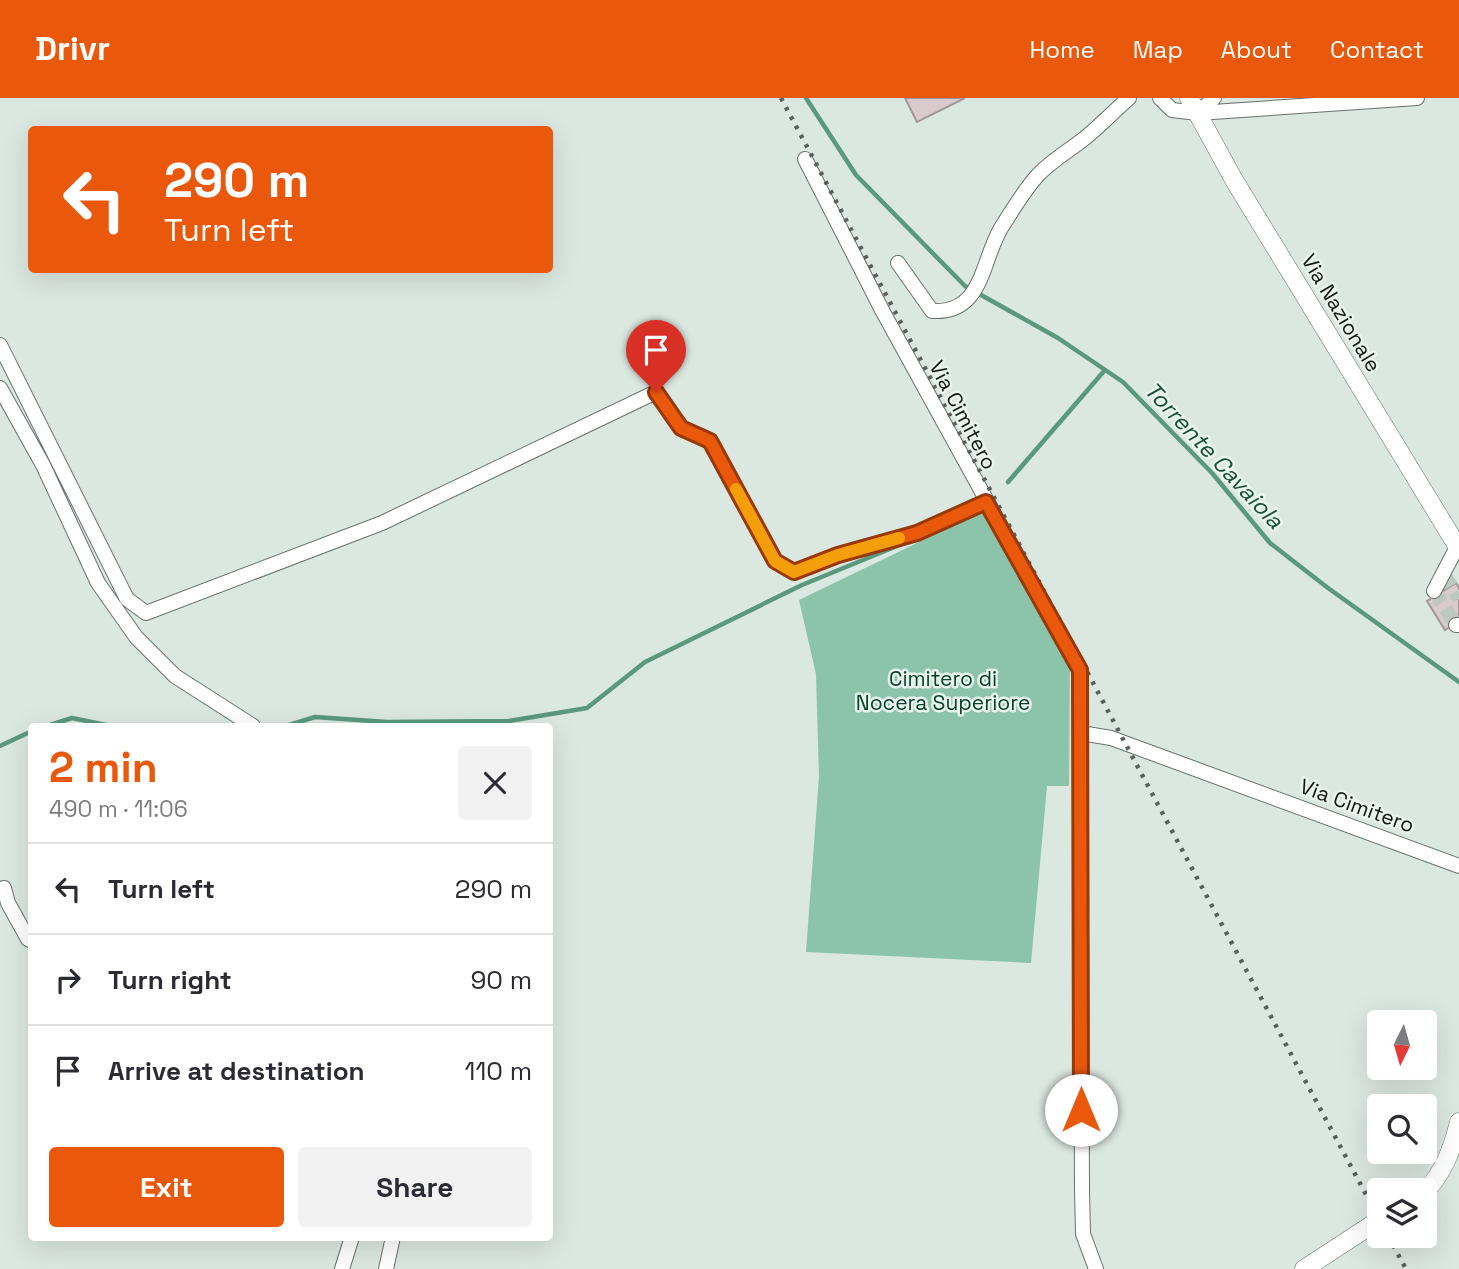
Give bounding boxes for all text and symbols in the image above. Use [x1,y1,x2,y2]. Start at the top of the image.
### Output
text: Drivr [35,28,110,70]
text: Home [1029,34,1095,65]
text: Map [1133,34,1183,65]
text: About [1221,34,1292,65]
text: Contact [1330,34,1424,65]
text: 290 m [164,149,309,211]
icon: left [49,154,140,245]
text: Turn left [164,210,294,250]
street label: Via Nazionale [1296,249,1387,377]
pin [626,320,686,392]
icon: arrive [637,331,675,369]
street label: Via Cimitero [923,356,1003,474]
water label: Torrente Cavaiola [1138,375,1291,536]
park label: Cimitero di Nocera Superiore [856,665,1030,716]
text: 2 min [49,741,158,794]
button: close [458,746,532,820]
street label: Via Cimitero [1296,772,1418,839]
text: 490 m · 11:06 [49,794,188,824]
icon: left [49,870,87,908]
text: Turn left [108,872,215,906]
text: 290 m [455,872,532,906]
icon: right [49,961,87,999]
text: Turn right [108,963,232,997]
text: 90 m [470,963,532,997]
north arrow [1367,1010,1437,1080]
map controls [1367,1010,1437,1248]
icon: arrive [49,1052,87,1090]
text: Arrive at destination [108,1054,365,1088]
text: 110 m [465,1054,532,1088]
position arrow [1044,1073,1118,1147]
button: search [1367,1094,1437,1164]
button: Exit [49,1147,284,1227]
button: Share [298,1147,532,1227]
button: layers [1367,1178,1437,1248]

